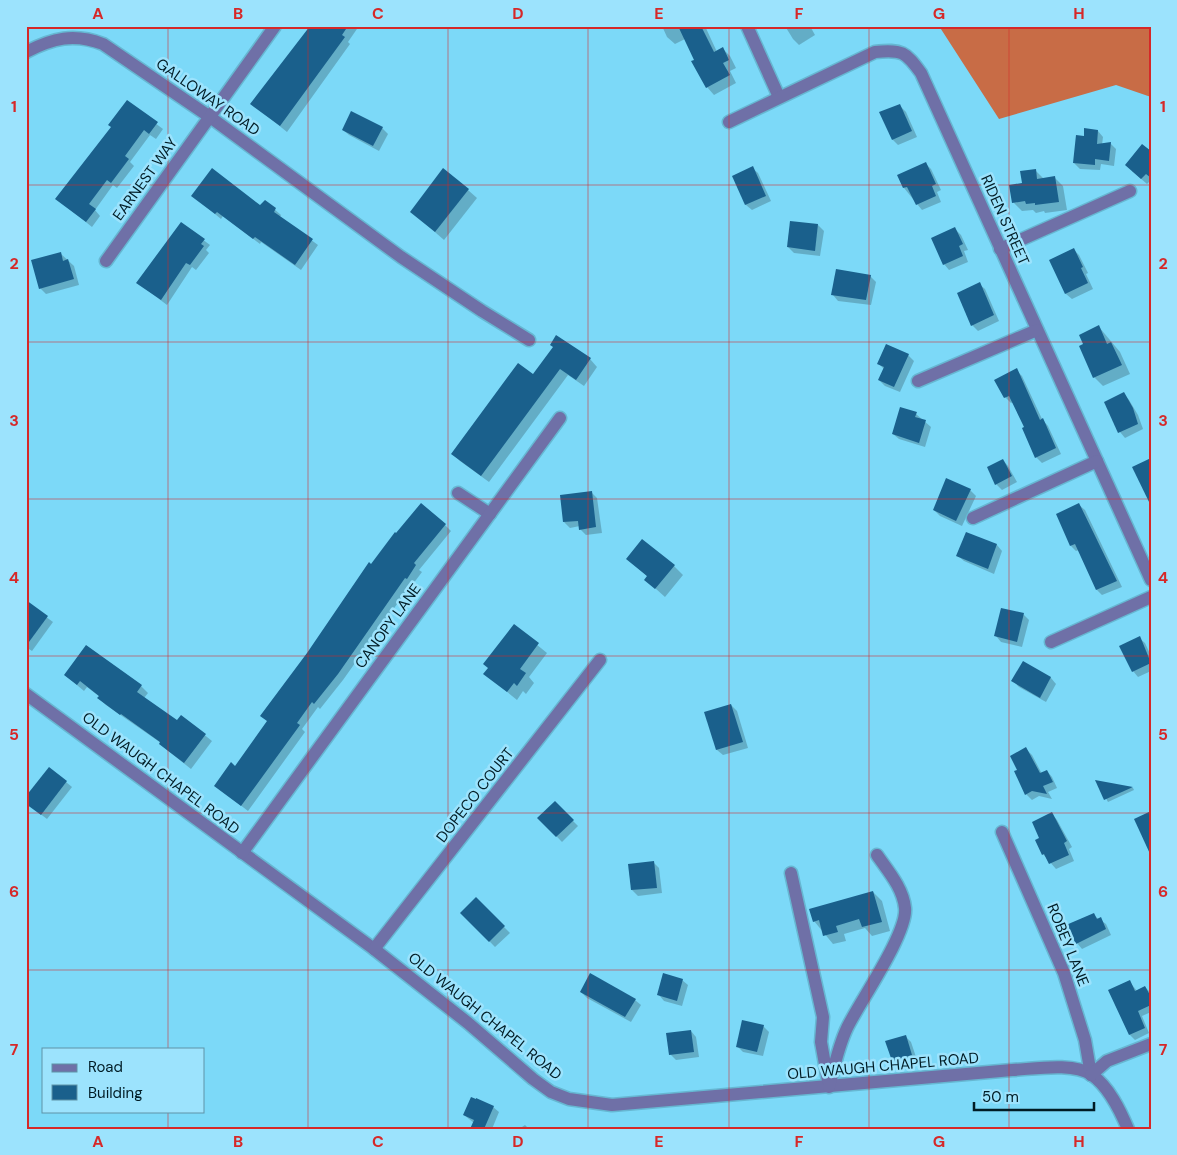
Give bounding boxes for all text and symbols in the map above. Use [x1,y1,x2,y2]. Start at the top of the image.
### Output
text: A [92,3,104,24]
text: B [233,3,243,24]
text: C [372,3,384,24]
text: D [512,3,524,24]
text: E [654,3,664,24]
text: F [795,3,804,24]
text: G [933,3,945,24]
text: H [1073,3,1085,24]
street label: GALLOWAY ROAD [152,54,264,140]
text: 1 [11,96,17,117]
text: 1 [1160,96,1166,117]
street label: EARNEST WAY [108,133,182,225]
street label: RIDEN STREET [976,172,1034,268]
text: 2 [9,253,19,274]
text: 2 [1158,253,1168,274]
text: 3 [9,410,19,431]
text: 3 [1158,410,1168,431]
text: 4 [9,567,19,588]
text: 4 [1158,567,1168,588]
street label: CANOPY LANE [350,580,426,672]
street label: OLD WAUGH CHAPEL ROAD [78,707,244,839]
text: 5 [9,724,19,745]
text: 5 [1158,724,1168,745]
street label: DOPECO COURT [432,744,518,846]
text: 6 [9,881,19,902]
text: 6 [1158,881,1168,902]
street label: ROBEY LANE [1042,901,1094,989]
street label: OLD WAUGH CHAPEL ROAD [404,948,566,1084]
text: 7 [10,1039,19,1060]
text: 7 [1159,1039,1168,1060]
legend [42,1048,205,1112]
street label: OLD WAUGH CHAPEL ROAD [786,1048,980,1084]
text: Road [88,1057,123,1077]
scale bar [974,1080,1094,1112]
text: Building [88,1083,143,1103]
text: 50 m [982,1087,1019,1107]
text: A [92,1131,104,1152]
text: B [233,1131,243,1152]
text: C [372,1131,384,1152]
text: D [512,1131,524,1152]
text: E [654,1131,664,1152]
text: F [795,1131,804,1152]
text: G [933,1131,945,1152]
text: H [1073,1131,1085,1152]

